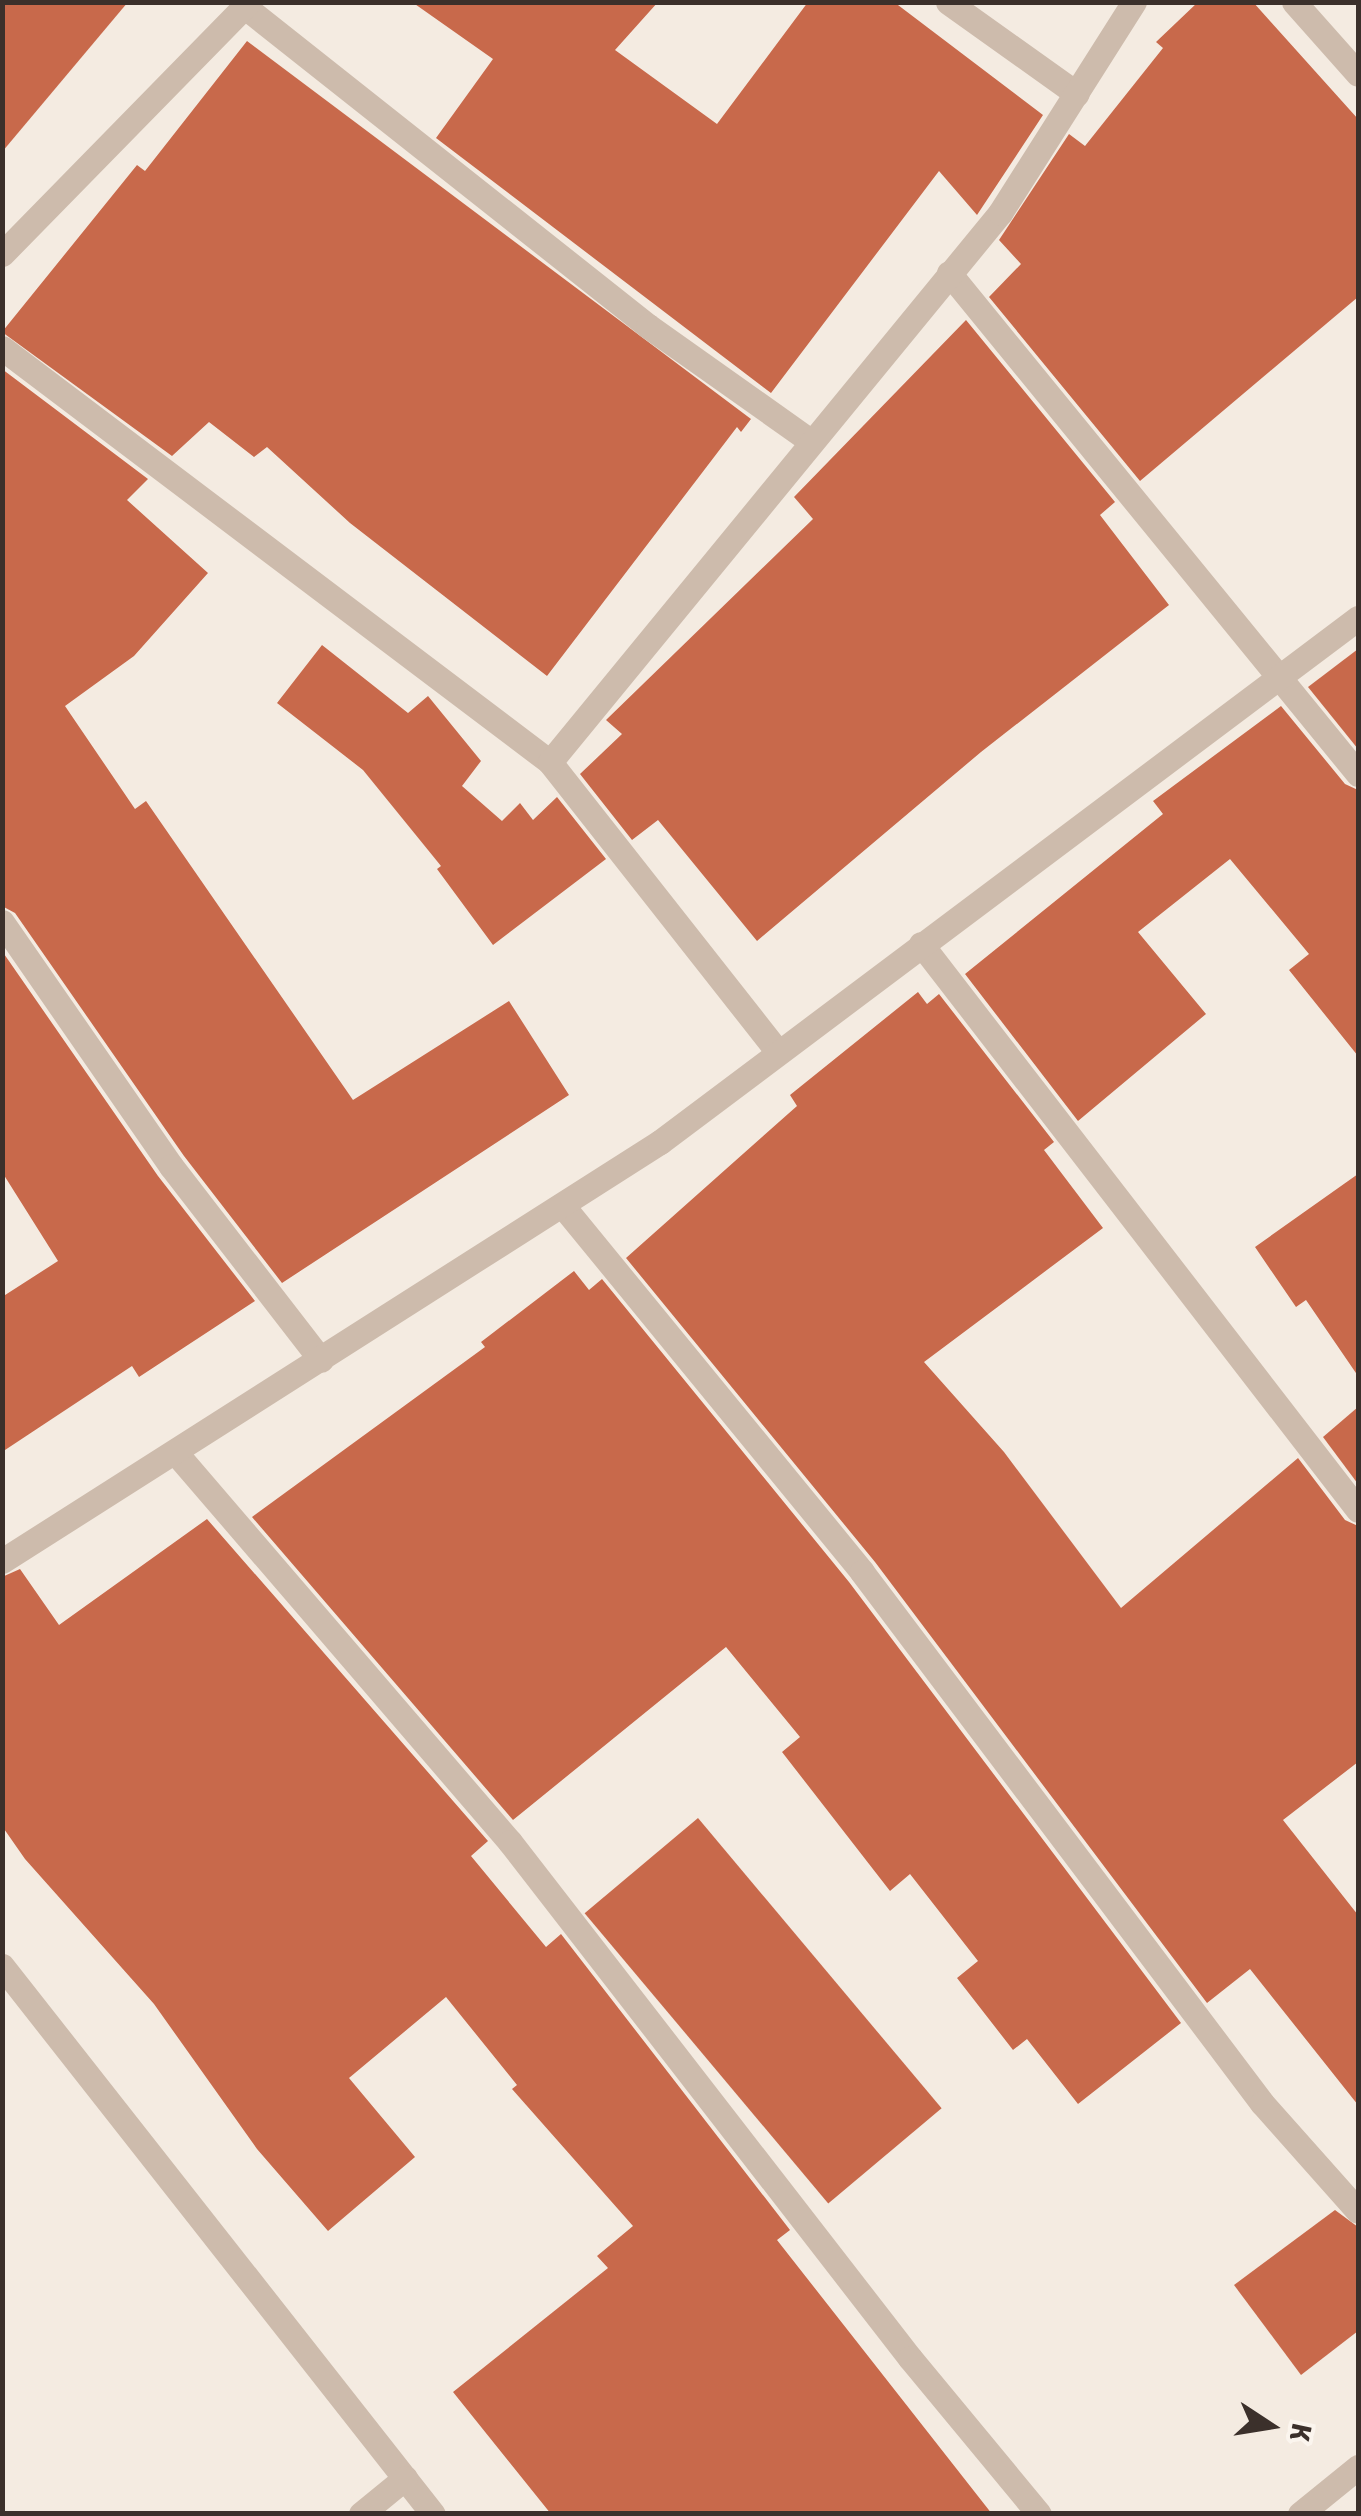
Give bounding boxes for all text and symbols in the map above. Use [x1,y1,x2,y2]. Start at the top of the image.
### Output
north arrow [1221,2376,1321,2476]
text: K [1282,2420,1319,2444]

